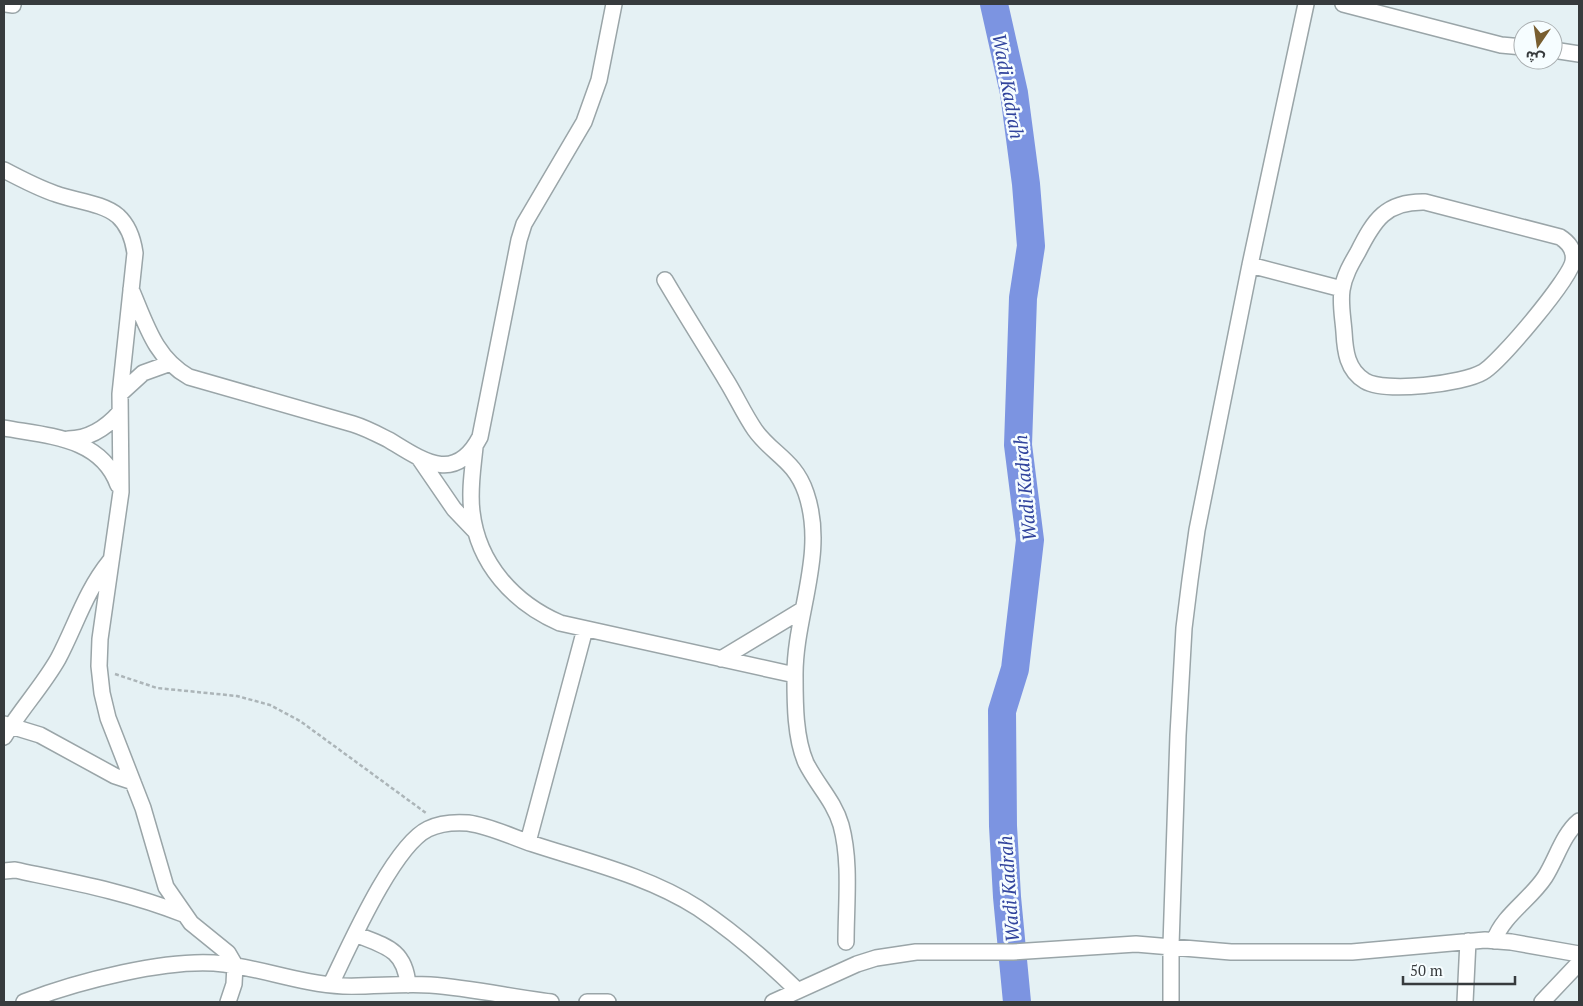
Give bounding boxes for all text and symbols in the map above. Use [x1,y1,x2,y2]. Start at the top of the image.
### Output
north arrow [1513,20,1563,70]
water label: Wadi Kadrah [987,31,1031,141]
text: ش [1523,47,1546,70]
water label: Wadi Kadrah [1007,434,1041,542]
water label: Wadi Kadrah [992,835,1024,943]
scale bar [1403,954,1516,986]
text: 50 m [1410,960,1443,980]

